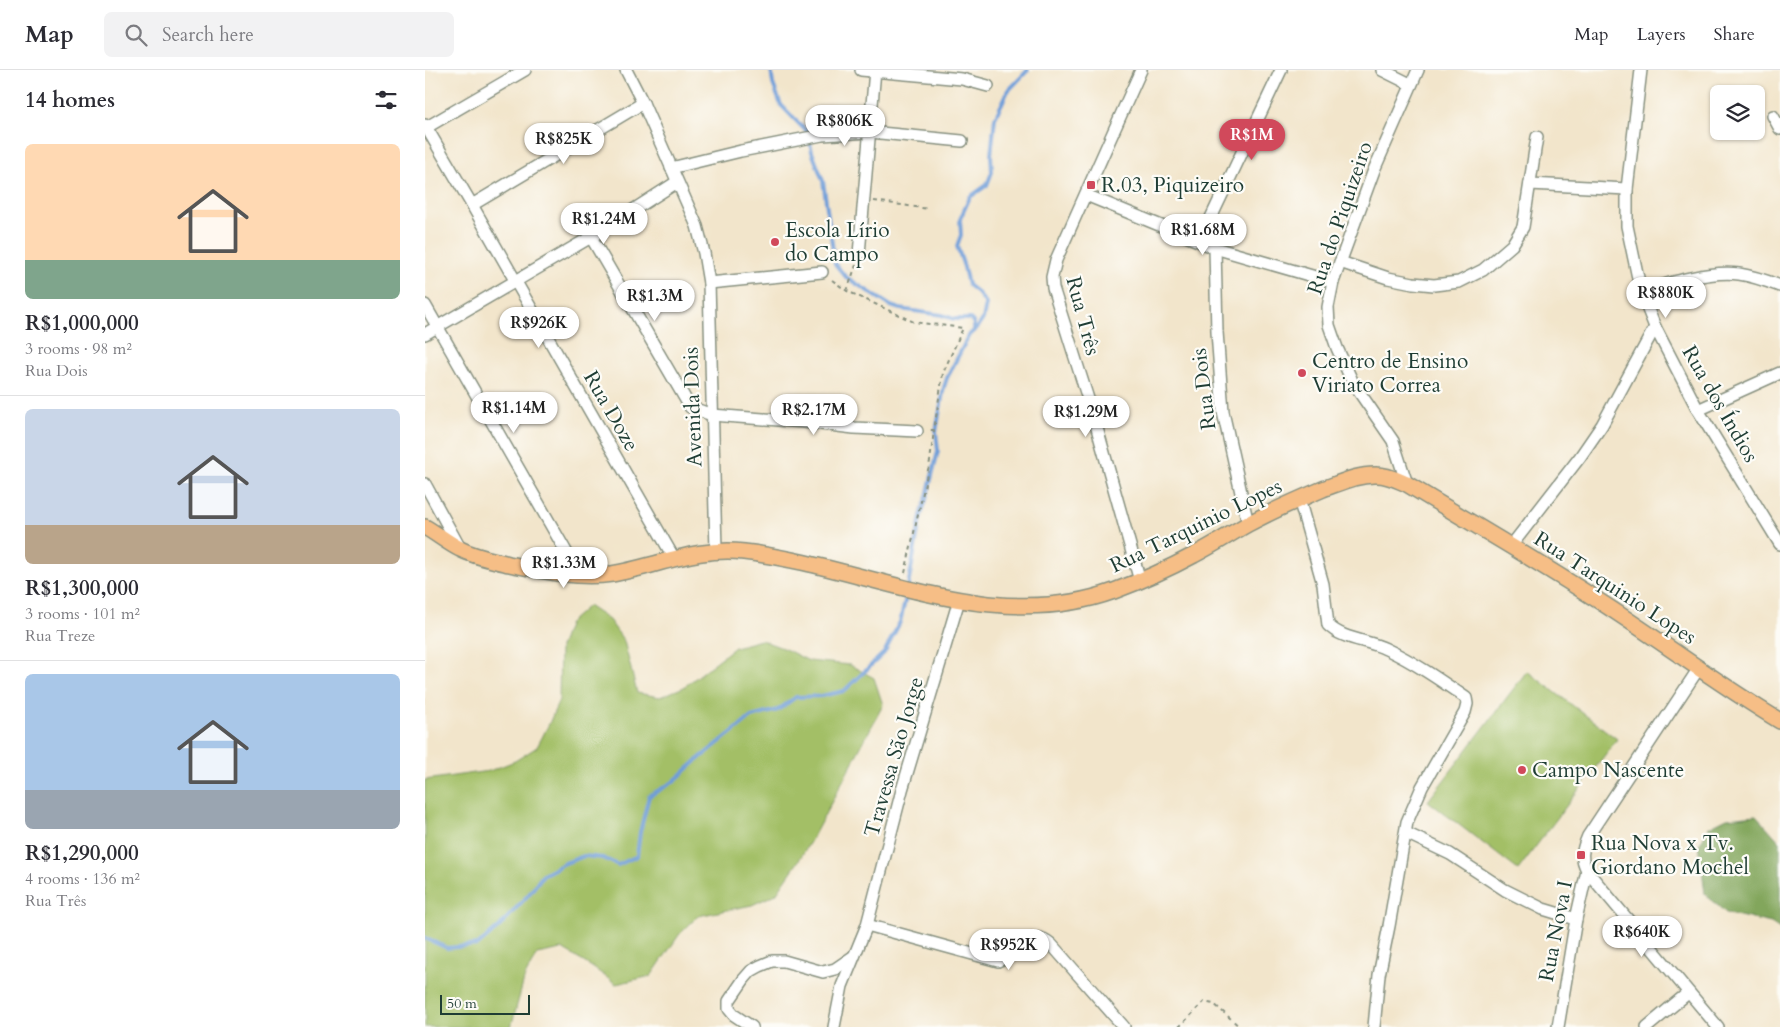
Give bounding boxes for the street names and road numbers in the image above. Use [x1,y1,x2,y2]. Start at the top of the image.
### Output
street label: Rua do Piquizeiro [1300,138,1380,298]
street label: Rua Três [1059,273,1107,359]
street label: Rua dos Índios [1675,340,1765,468]
street label: Avenida Dois [676,346,710,468]
street label: Rua Dois [1185,346,1223,432]
street label: Rua Doze [576,366,646,456]
street label: Rua Tarquinio Lopes [1105,472,1287,580]
street label: Rua Tarquinio Lopes [1528,525,1702,651]
street label: Travessa São Jorge [857,674,931,840]
street label: Rua Nova I [1532,878,1580,984]

